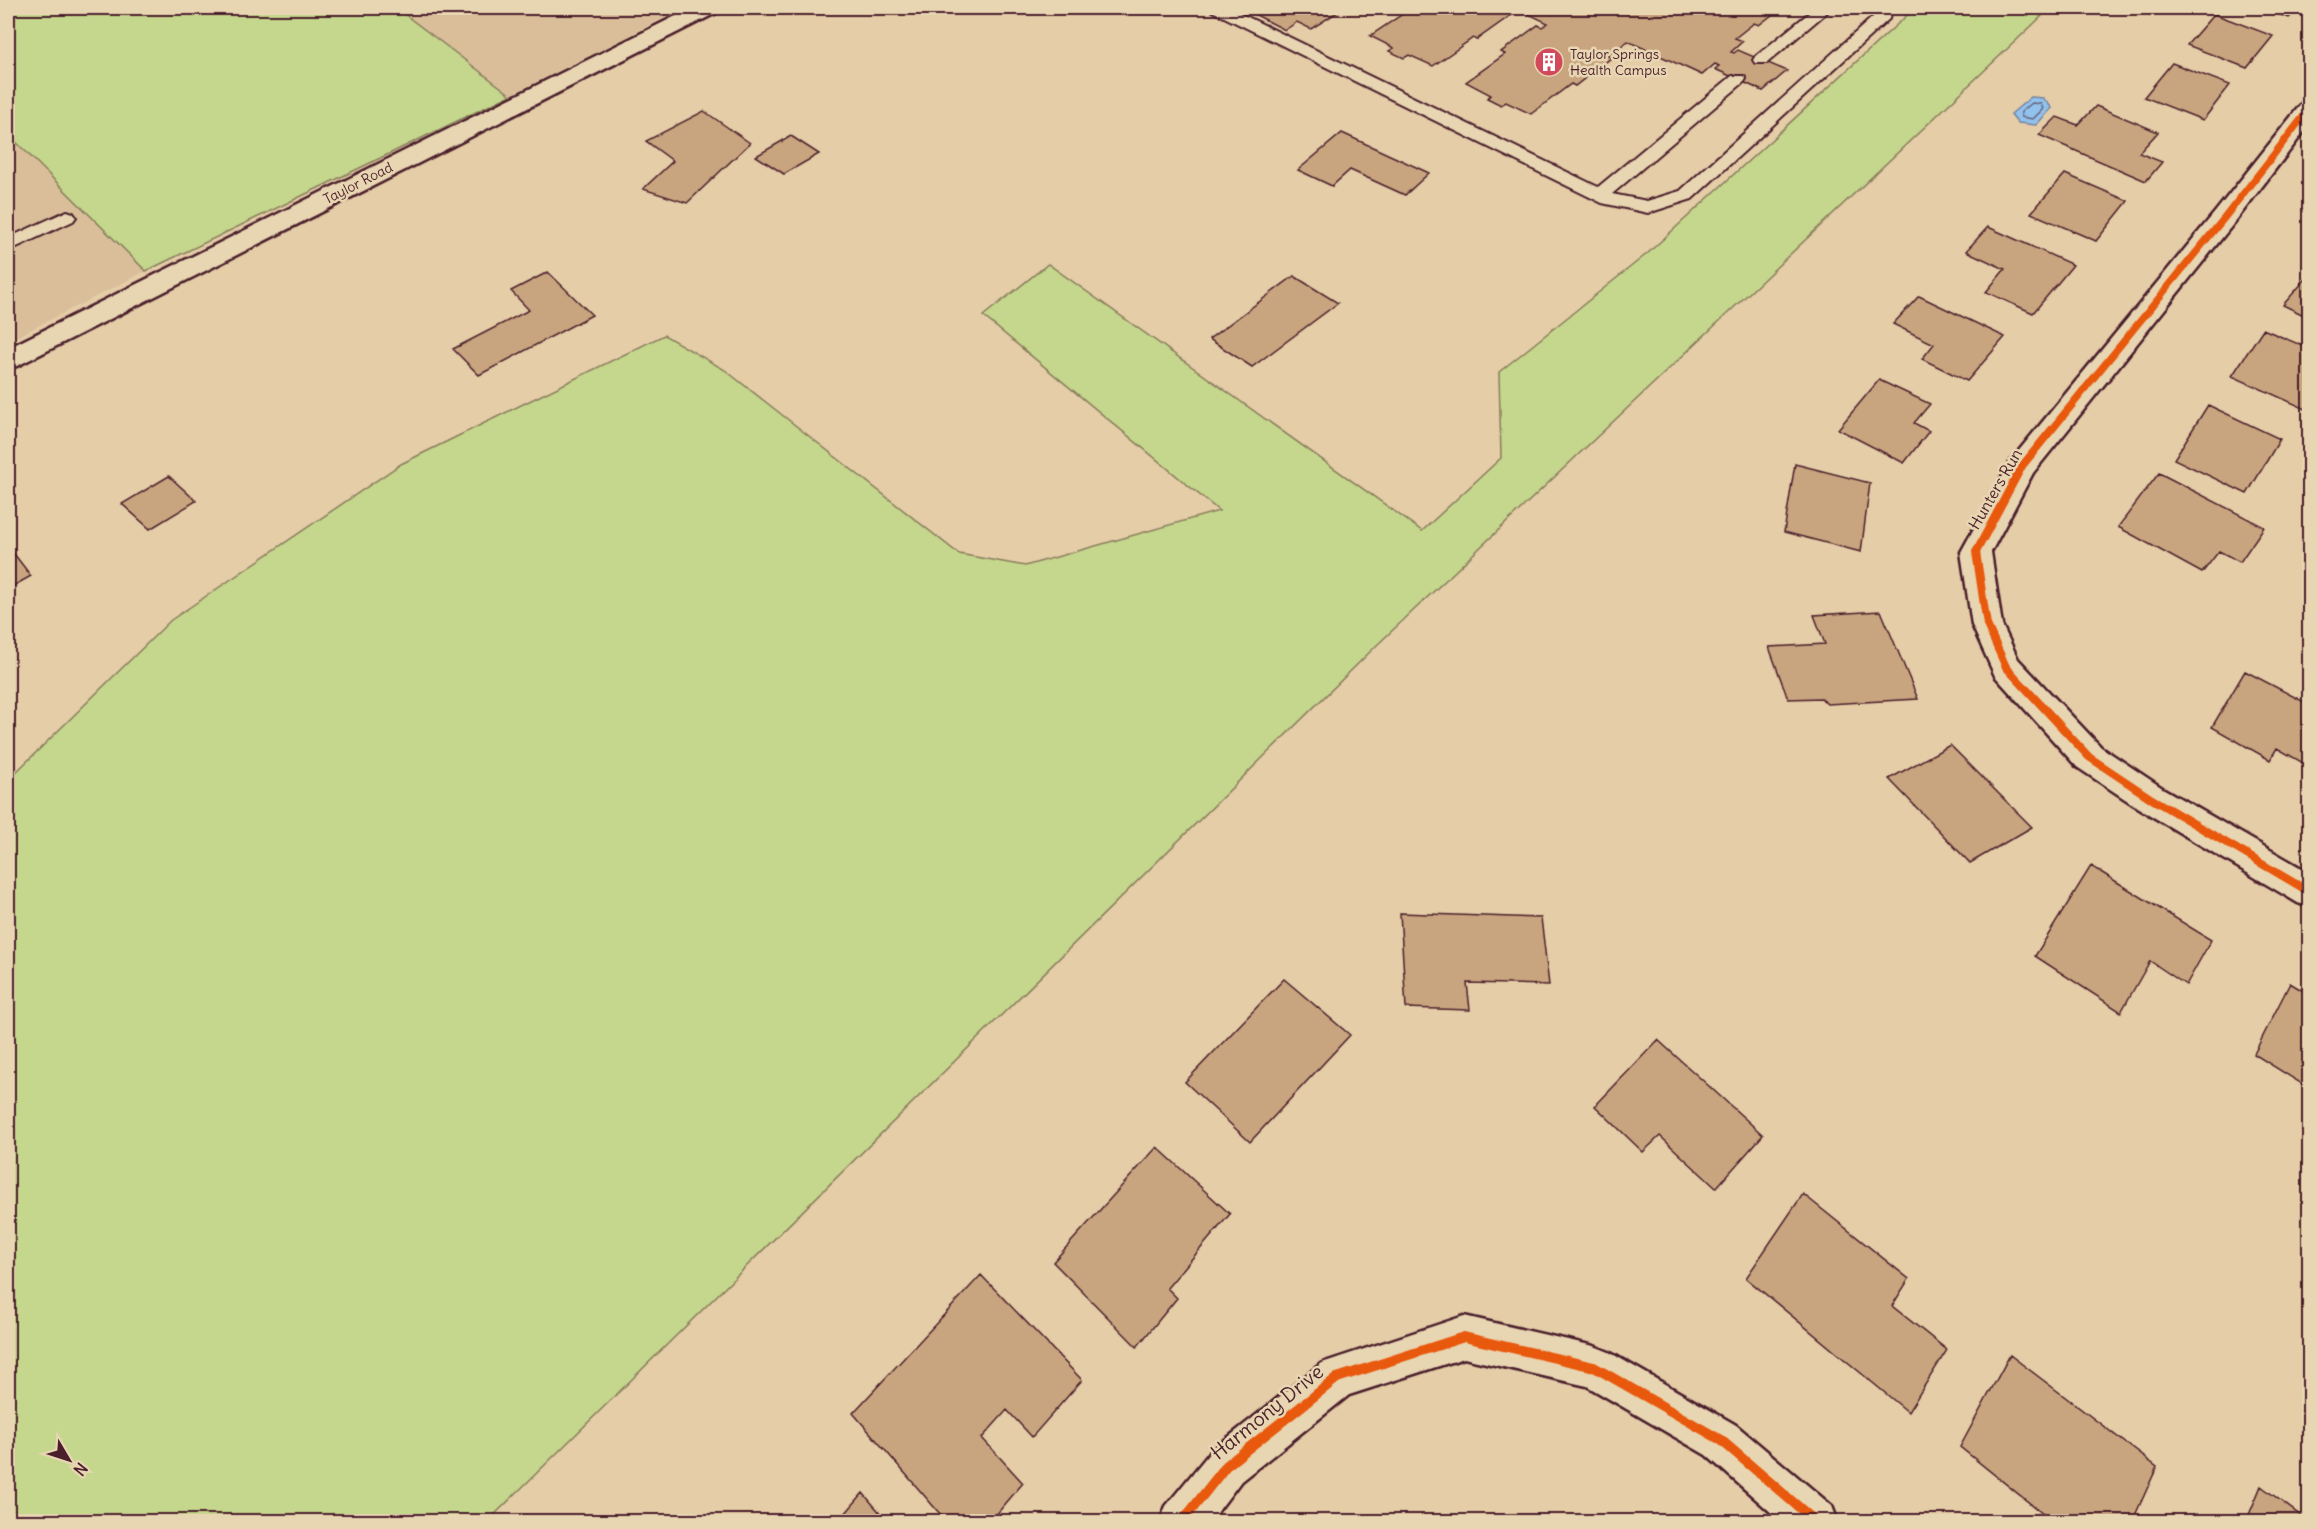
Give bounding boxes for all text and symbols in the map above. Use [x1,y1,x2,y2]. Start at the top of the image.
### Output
place label: Taylor Springs Health Campus [1570,45,1667,79]
building icon: Taylor Springs Health Campus [1533,46,1565,78]
street label: Taylor Road [320,158,396,208]
street label: Hunters Run [1964,445,2026,533]
street label: Harmony Drive [1205,1359,1328,1465]
north arrow [39,1430,99,1490]
text: N [69,1459,92,1480]

